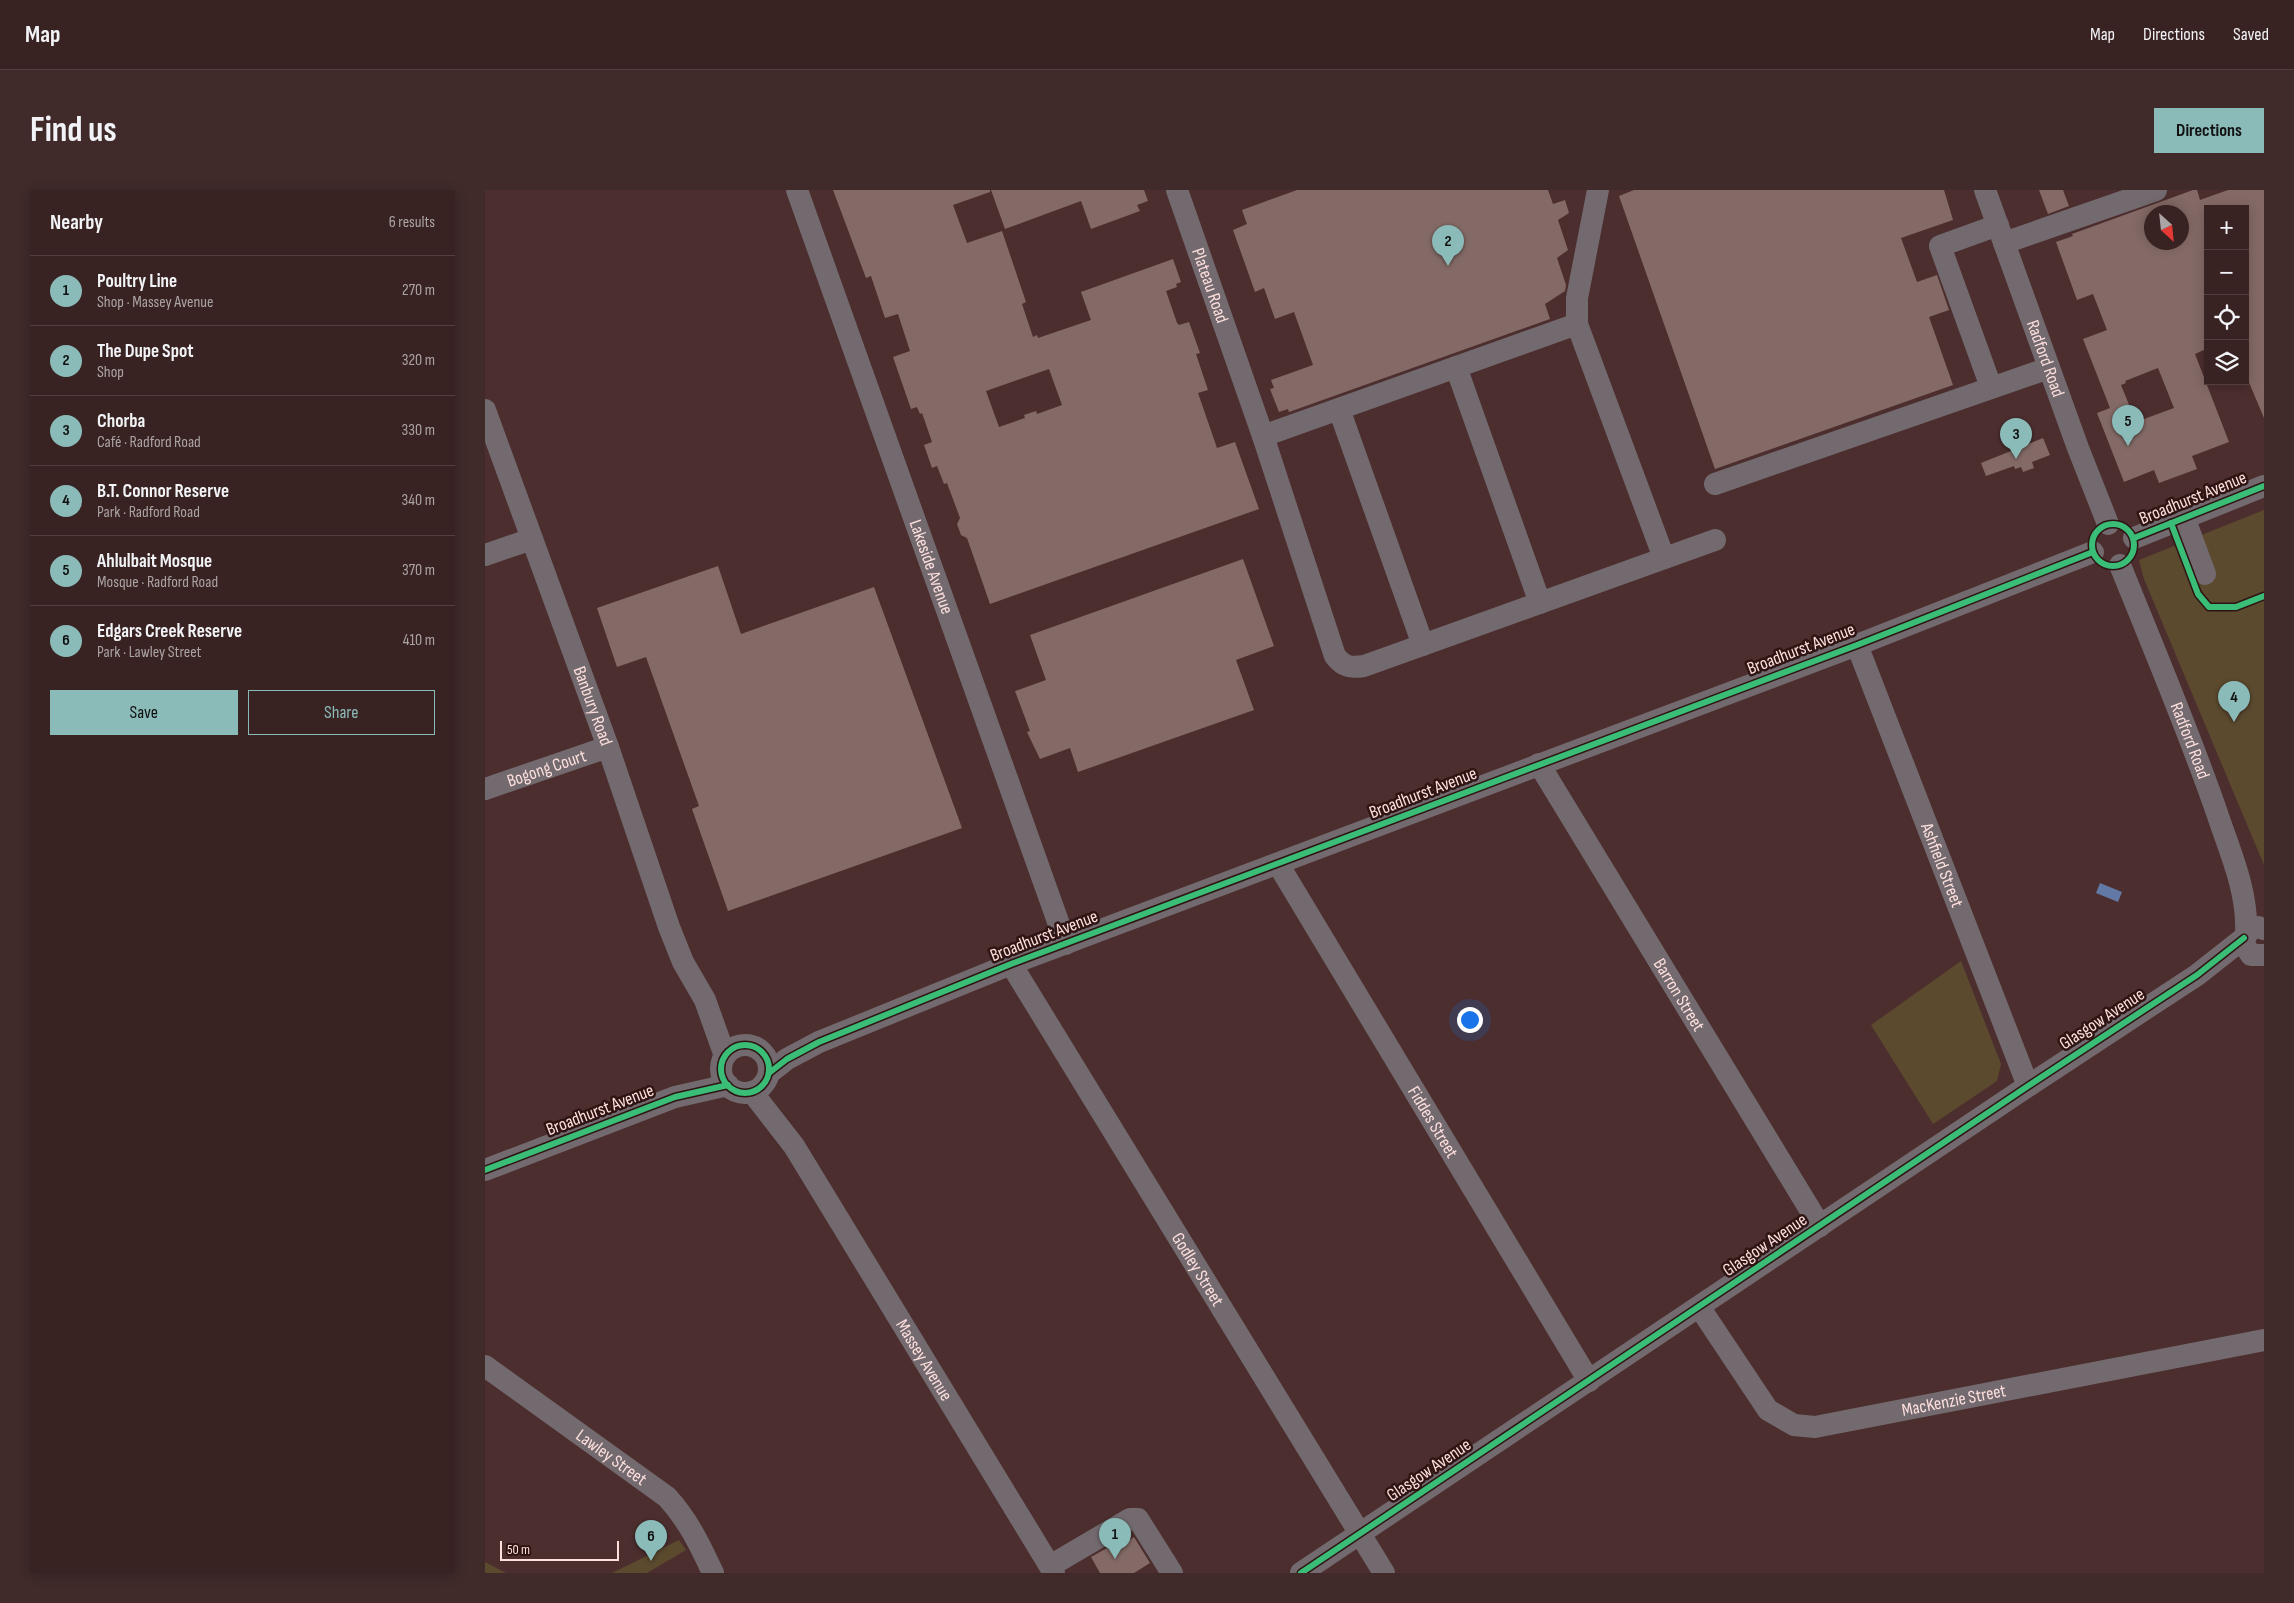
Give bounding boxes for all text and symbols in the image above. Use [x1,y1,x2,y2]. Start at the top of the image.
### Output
text: Map [25,20,60,49]
text: Map [2090,24,2115,45]
text: Directions [2143,24,2205,45]
text: Saved [2233,24,2269,45]
button: Directions [2154,108,2264,153]
text: Find us [30,109,117,152]
north arrow [2144,205,2189,250]
map controls [2204,205,2249,385]
button: + [2204,205,2249,250]
text: Nearby [50,210,103,235]
text: 6 results [389,213,435,232]
pin: 2 [1432,225,1464,266]
street label: Plateau Road [1188,245,1233,326]
button: − [2204,250,2249,295]
text: Poultry Line [97,270,177,293]
text: 1 [63,281,69,300]
text: 270 m [402,281,435,300]
text: Shop · Massey Avenue [97,293,213,312]
button: locate [2204,295,2249,340]
street label: Radford Road [2022,317,2069,400]
text: The Dupe Spot [97,340,194,363]
button: layers [2204,340,2249,385]
text: 2 [62,351,70,370]
text: 320 m [402,351,435,370]
text: Shop [97,363,124,382]
pin: 5 [2112,405,2144,446]
text: Chorba [97,410,145,433]
pin: 3 [2000,418,2032,459]
text: 3 [62,421,70,440]
text: 330 m [402,421,435,440]
text: Café · Radford Road [97,433,201,452]
street label: Broadhurst Avenue [2136,467,2250,529]
text: B.T. Connor Reserve [97,480,229,503]
text: 4 [62,491,70,510]
text: 340 m [402,491,435,510]
text: Park · Radford Road [97,503,200,522]
street label: Lakeside Avenue [905,517,958,617]
text: Ahlulbait Mosque [97,550,212,573]
text: 5 [62,561,70,580]
text: 370 m [402,561,435,580]
text: Mosque · Radford Road [97,573,218,592]
street label: Broadhurst Avenue [1744,619,1858,679]
text: Edgars Creek Reserve [97,620,242,643]
text: 6 [62,631,70,650]
text: 410 m [403,631,435,650]
text: Park · Lawley Street [97,643,201,662]
street label: Banbury Road [569,663,617,748]
pin: 4 [2218,681,2250,722]
button: Save [50,690,238,735]
button: Share [248,690,435,735]
street label: Radford Road [2166,699,2214,782]
street label: Bogong Court [504,745,589,791]
street label: Broadhurst Avenue [1366,763,1480,823]
street label: Ashfield Street [1916,819,1968,911]
street label: Broadhurst Avenue [987,906,1101,966]
street label: Barron Street [1649,955,1710,1035]
street label: Glasgow Avenue [2056,984,2148,1054]
your location [1457,1007,1483,1033]
street label: Broadhurst Avenue [543,1080,657,1140]
street label: Fiddes Street [1404,1082,1463,1162]
street label: Glasgow Avenue [1719,1209,1811,1281]
street label: Godley Street [1168,1229,1229,1310]
street label: Massey Avenue [892,1316,957,1405]
street label: MacKenzie Street [1900,1380,2008,1420]
street label: Lawley Street [572,1425,651,1490]
street label: Glasgow Avenue [1383,1434,1475,1506]
pin: 1 [1099,1518,1131,1559]
pin: 6 [635,1520,667,1561]
scale bar [500,1538,619,1561]
text: 50 m [507,1541,530,1558]

